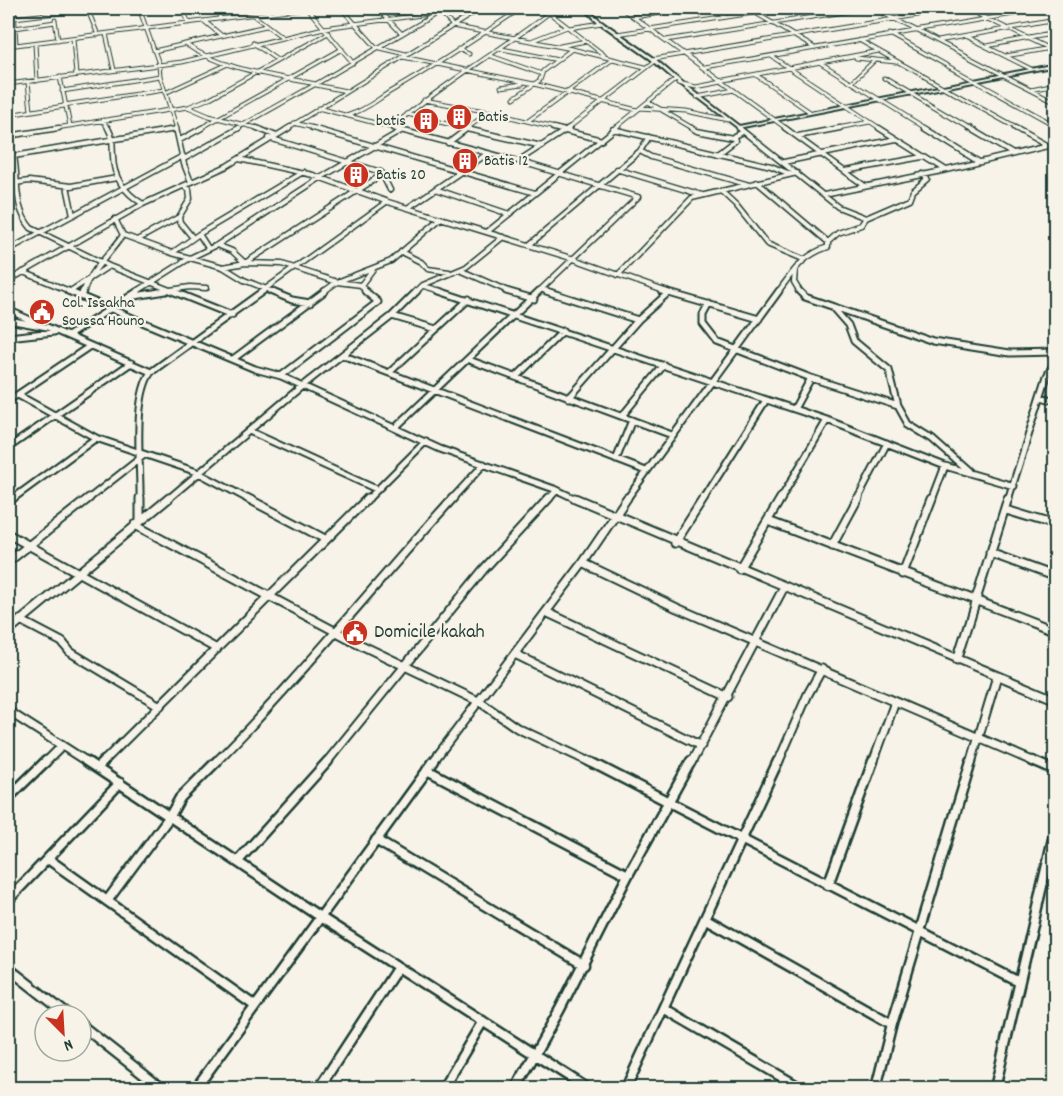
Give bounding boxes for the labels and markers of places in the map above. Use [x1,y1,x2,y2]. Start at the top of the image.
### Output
building icon: Batis [444,102,474,132]
building icon: batis [411,106,441,136]
place label: Batis [478,106,509,129]
place label: batis [376,110,406,133]
building icon: Batis 12 [450,146,480,176]
place label: Batis 12 [484,150,529,173]
building icon: Batis 20 [341,160,371,190]
place label: Batis 20 [376,164,426,187]
place label: Col. Issakha Soussa Houno [62,292,144,333]
public building icon: Col. Issakha Soussa Houno [27,297,57,327]
public building icon: Domicile kakah [340,618,370,648]
place label: Domicile kakah [374,619,485,647]

